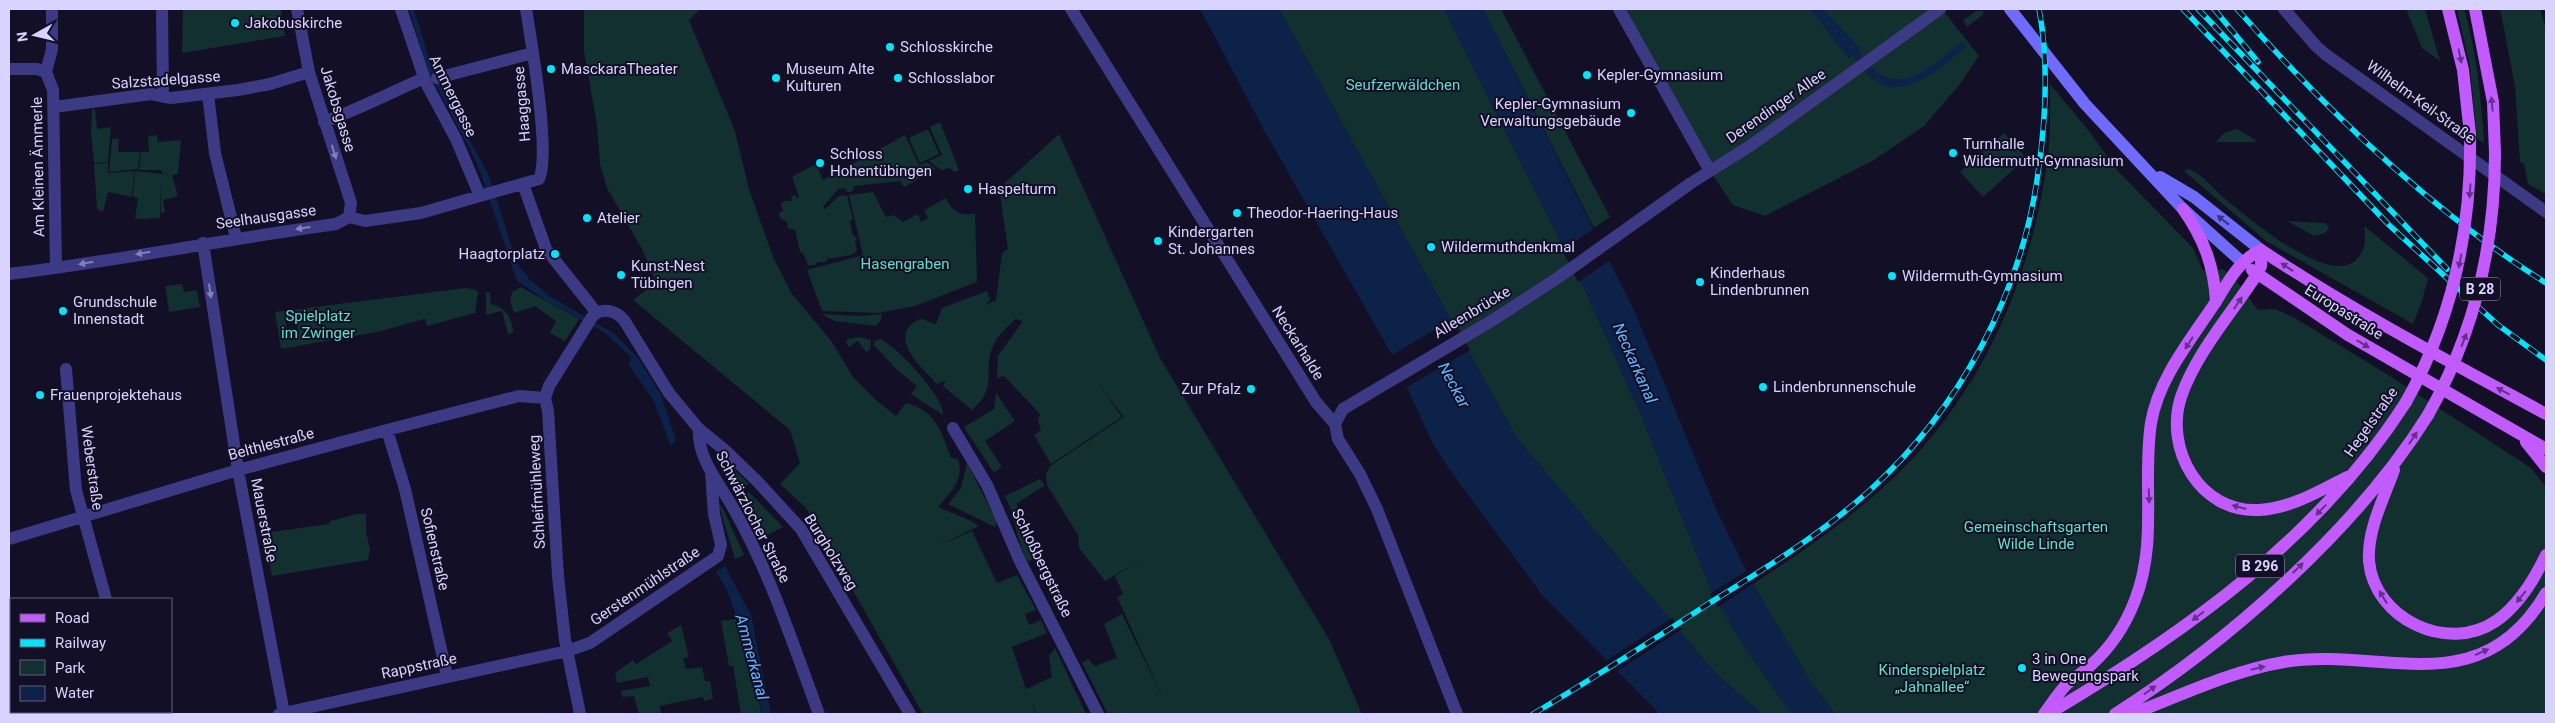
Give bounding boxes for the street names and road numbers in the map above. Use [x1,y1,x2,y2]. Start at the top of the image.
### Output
street label: Ammergasse [425,52,481,140]
street label: Wilhelm-Keil-Straße [2363,57,2479,148]
street label: Jakobsgasse [316,64,360,154]
street label: Derendinger Allee [1723,65,1829,147]
street label: Haaggasse [510,66,534,142]
street label: Salzstadelgasse [111,67,221,93]
street label: Am Kleinen Ämmerle [28,97,48,237]
street label: Seelhausgasse [215,201,317,233]
road number: B 28 [2460,278,2500,300]
street label: Europastraße [2301,281,2387,343]
street label: Alleenbrücke [1430,282,1514,342]
street label: Neckarhalde [1268,303,1328,383]
street label: Hegelstraße [2340,384,2402,460]
street label: Belthlestraße [226,424,316,464]
street label: Weberstraße [77,425,107,511]
street label: Schleifmühleweg [525,434,549,550]
street label: Schwärzlocher Straße [712,448,794,586]
street label: Mauerstraße [247,477,281,563]
street label: Sofienstraße [417,506,453,592]
street label: Schloßbergstraße [1008,506,1076,620]
street label: Burgholzweg [800,511,862,593]
street label: Gerstenmühlstraße [587,543,703,629]
road number: B 296 [2236,554,2284,578]
street label: Rappstraße [380,649,458,683]

